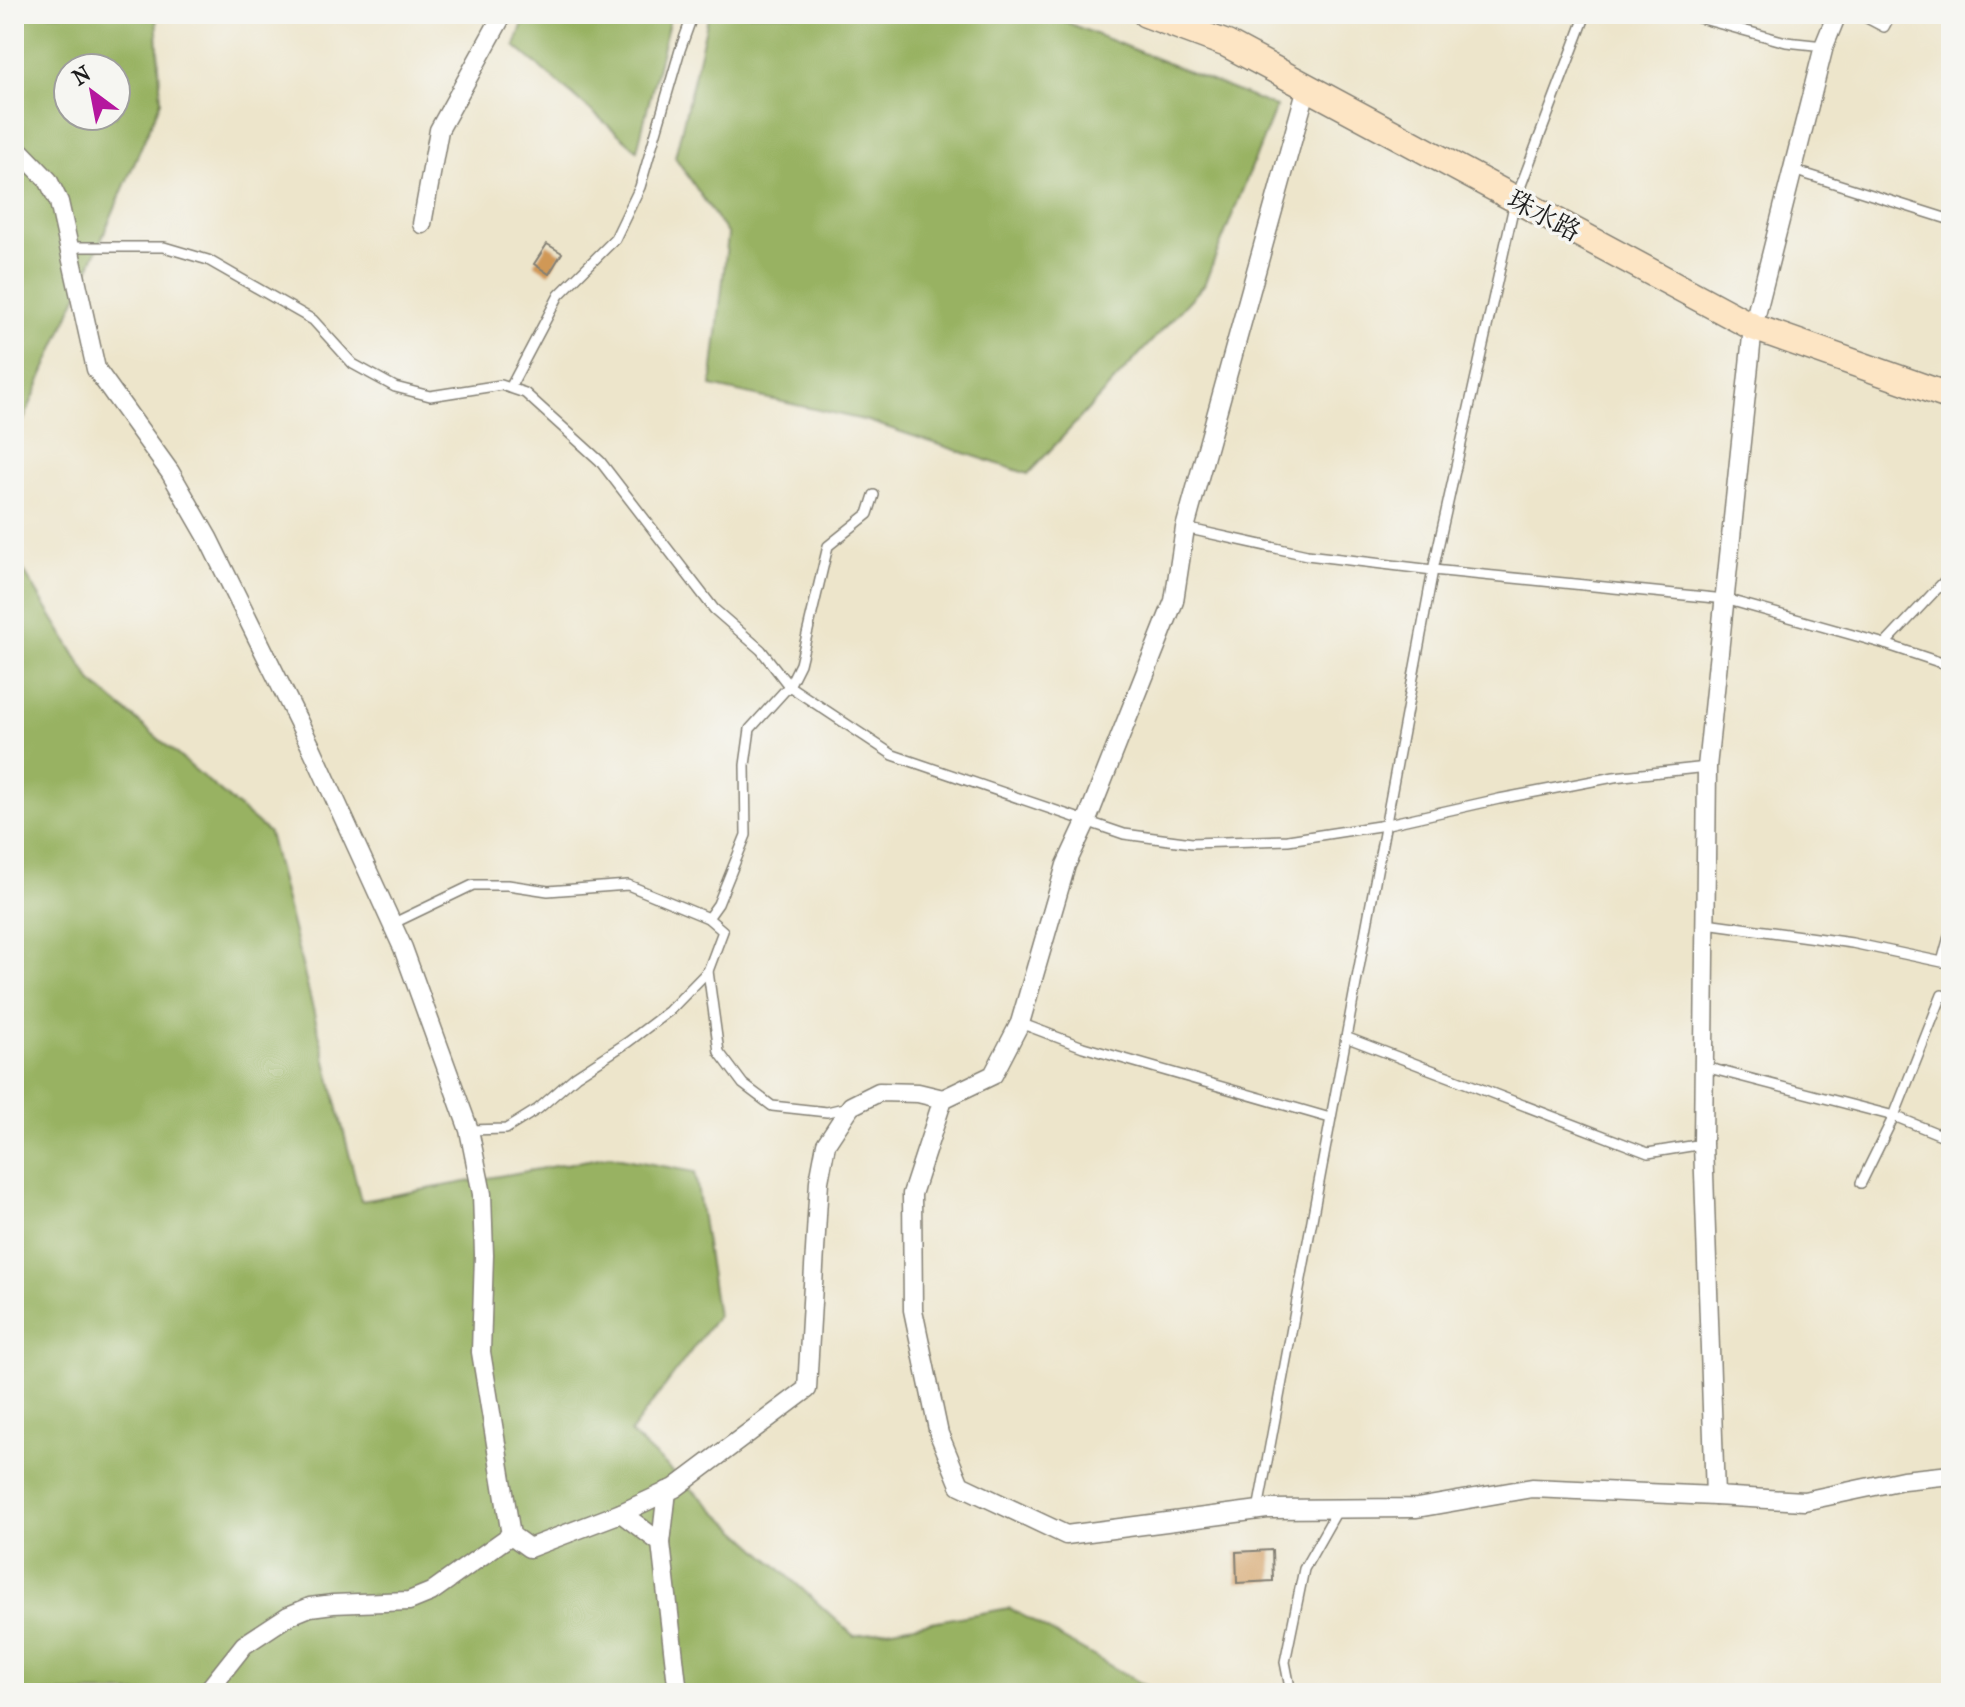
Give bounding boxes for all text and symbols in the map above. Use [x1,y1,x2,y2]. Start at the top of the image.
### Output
north arrow [52,52,132,132]
text: N [68,60,96,91]
street label: 珠水路 [1502,184,1586,248]

